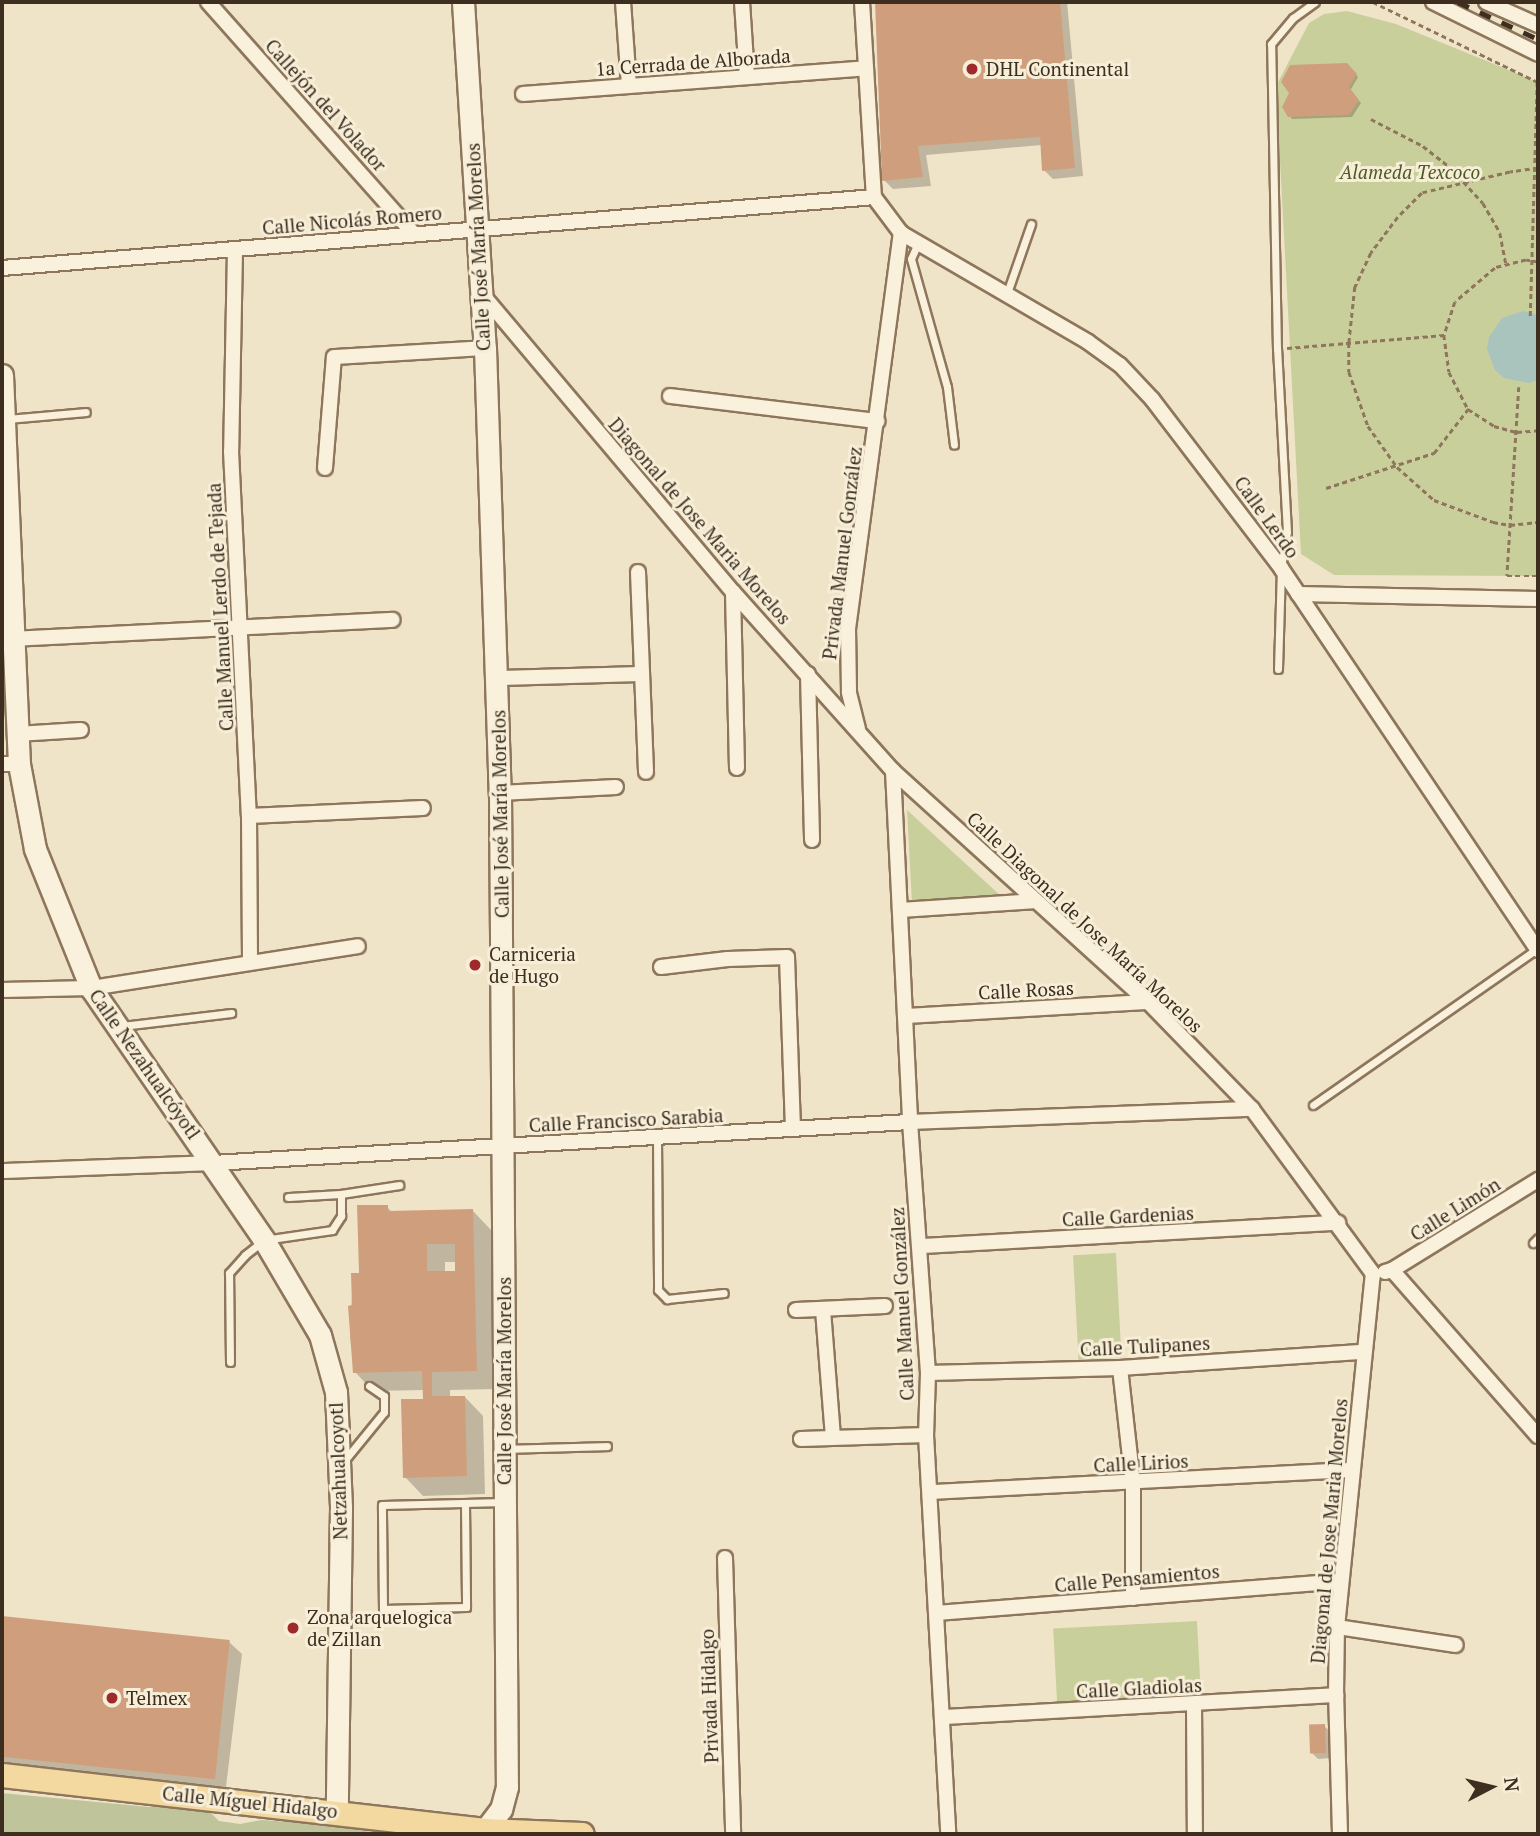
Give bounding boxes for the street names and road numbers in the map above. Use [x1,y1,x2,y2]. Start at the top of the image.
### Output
street label: Callejón del Volador [260,34,392,176]
street label: 1a Cerrada de Alborada [594,44,792,80]
street label: Calle José María Morelos [461,142,495,352]
street label: Calle Nicolás Romero [261,201,443,239]
street label: Diagonal de Jose Maria Morelos [604,413,796,629]
street label: Privada Manuel González [818,445,866,661]
street label: Calle Lerdo [1230,472,1304,562]
street label: Calle Manuel Lerdo de Tejada [202,482,238,732]
street label: Calle José María Morelos [487,710,513,918]
street label: Calle Diagonal de Jose María Morelos [963,807,1207,1037]
street label: Calle Rosas [978,976,1074,1004]
street label: Calle Nezahualcóyotl [85,985,205,1143]
street label: Calle Francisco Sarabia [528,1104,724,1136]
street label: Calle Limón [1406,1172,1504,1246]
street label: Calle Gardenias [1061,1201,1195,1231]
street label: Calle Manuel González [886,1207,918,1401]
street label: Calle José María Morelos [493,1277,515,1485]
street label: Calle Tulipanes [1079,1331,1211,1361]
street label: Diagonal de Jose Maria Morelos [1306,1397,1352,1665]
street label: Netzahualcoyotl [324,1402,352,1540]
street label: Calle Lirios [1093,1449,1189,1477]
street label: Calle Pensamientos [1054,1559,1220,1597]
street label: Privada Hidalgo [695,1629,723,1763]
street label: Calle Gladiolas [1075,1673,1203,1703]
street label: Calle Míguel Hidalgo [161,1781,339,1823]

